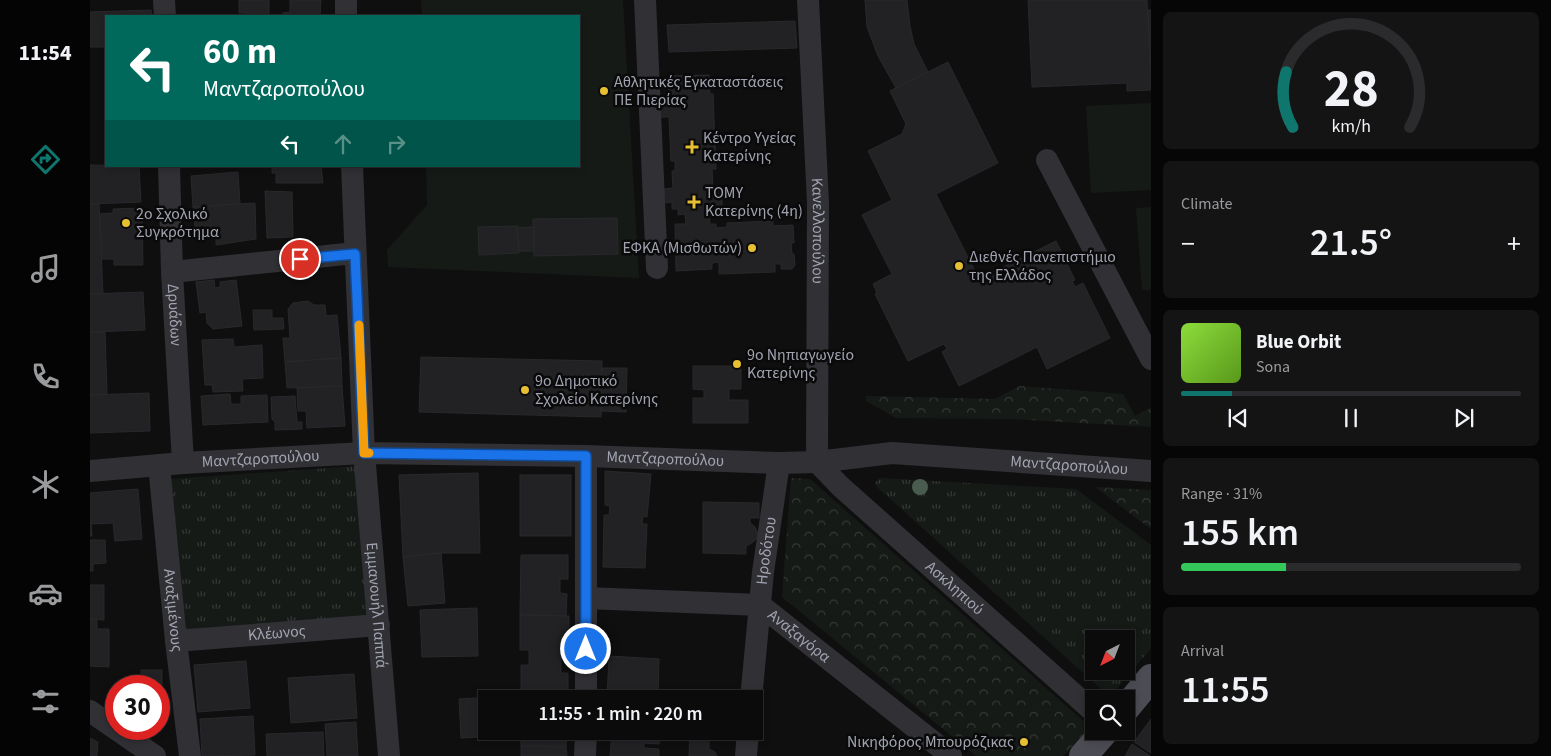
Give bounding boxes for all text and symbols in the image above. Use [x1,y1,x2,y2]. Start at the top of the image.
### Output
text: 60 m [203,27,277,77]
icon: left [120,35,185,100]
text: 11:54 [18,37,72,69]
text: 28 [1324,53,1378,127]
place label: Αθλητικές Εγκαταστάσεις ΠΕ Πιερίας [614,71,783,111]
text: Μαντζαροπούλου [203,73,365,105]
marker: Αθλητικές Εγκαταστάσεις ΠΕ Πιερίας [598,85,610,97]
text: km/h [1331,114,1371,139]
place label: Κέντρο Υγείας Κατερίνης [703,127,796,167]
icon: left [276,130,304,158]
icon: ahead [329,130,357,158]
icon: right [382,130,410,158]
marker: Κέντρο Υγείας Κατερίνης [685,140,699,154]
icon: directions [28,142,63,177]
street label: Κανελλοπούλου [806,177,829,284]
place label: ΤΟΜΥ Κατερίνης (4η) [705,182,803,222]
text: Climate [1181,193,1232,215]
marker: ΤΟΜΥ Κατερίνης (4η) [687,195,701,209]
place label: 2ο Σχολικό Συγκρότημα [136,203,219,243]
text: 21.5° [1310,216,1392,270]
marker: 2ο Σχολικό Συγκρότημα [120,217,132,229]
text: − [1181,224,1195,264]
text: + [1507,224,1521,264]
place label: ΕΦΚΑ (Mισθωτών) [622,237,742,259]
pin [279,238,321,280]
marker: ΕΦΚΑ (Mισθωτών) [746,242,758,254]
icon: arrive [286,245,314,273]
place label: Διεθνές Πανεπιστήμιο της Ελλάδος [969,246,1116,286]
icon: music [28,251,63,286]
marker: Διεθνές Πανεπιστήμιο της Ελλάδος [953,260,965,272]
street label: Δρυάδων [162,283,187,347]
text: Blue Orbit [1256,329,1341,356]
place label: 9ο Νηπιαγωγείο Κατερίνης [747,344,854,384]
text: Sona [1256,356,1290,378]
marker: 9ο Νηπιαγωγείο Κατερίνης [731,358,743,370]
icon: phone [28,359,63,394]
place label: 9ο Δημοτικό Σχολείο Κατερίνης [535,370,658,410]
marker: 9ο Δημοτικό Σχολείο Κατερίνης [519,384,531,396]
icon: previous [1224,404,1252,432]
icon: pause [1337,404,1365,432]
icon: next [1450,404,1478,432]
street label: Μαντζαροπούλου [201,444,320,473]
street label: Μαντζαροπούλου [606,446,725,472]
street label: Μαντζαροπούλου [1010,450,1129,480]
icon: climate [28,467,63,502]
text: Range · 31% [1181,483,1262,505]
text: 155 km [1181,506,1299,560]
street label: Ηροδότου [751,515,782,586]
street label: Εμμανουήλ Παππά [360,542,393,669]
street label: Ασκληπιού [921,556,989,620]
street label: Αναξιμένους [158,568,188,653]
icon: car [28,576,63,611]
street label: Αναξαγόρα [763,604,835,668]
street label: Κλέωνος [247,620,306,646]
position arrow [559,622,611,674]
north arrow [1085,630,1135,680]
map controls [1085,630,1135,740]
text: Arrival [1181,640,1224,662]
text: 11:55 [1181,663,1269,717]
speed limit sign: 30 [105,675,170,740]
icon: filters [28,684,63,719]
button: search [1085,690,1135,740]
text: 11:55 · 1 min · 220 m [538,701,703,728]
place label: Νικηφόρος Μπουρόζικας [847,731,1014,753]
marker: Νικηφόρος Μπουρόζικας [1018,736,1030,748]

